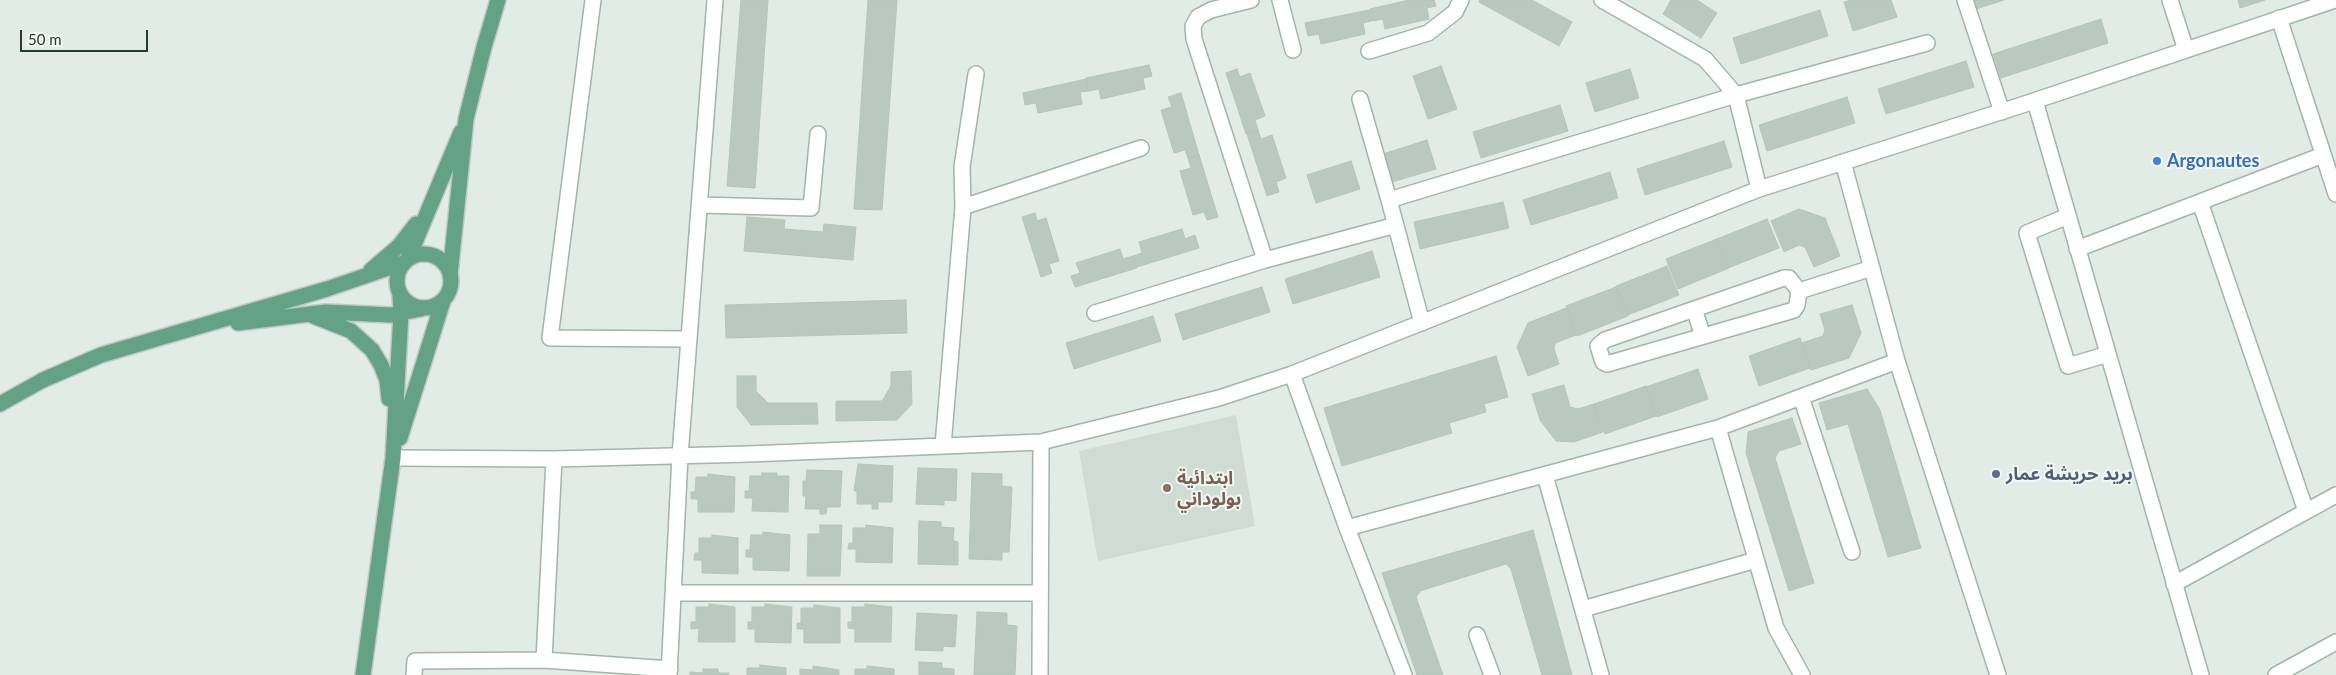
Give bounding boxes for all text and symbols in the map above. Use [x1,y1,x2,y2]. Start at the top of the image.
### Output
scale bar [22,20,150,52]
text: 50 m [28,30,62,48]
place label: Argonautes [2167,150,2259,172]
marker: Argonautes [2151,155,2163,167]
place label: بريد حريشة عمار [2006,463,2133,485]
place label: ابتدائية بولوداني [1177,467,1241,509]
marker: بريد حريشة عمار [1990,468,2002,480]
marker: ابتدائية بولوداني [1161,482,1173,494]

